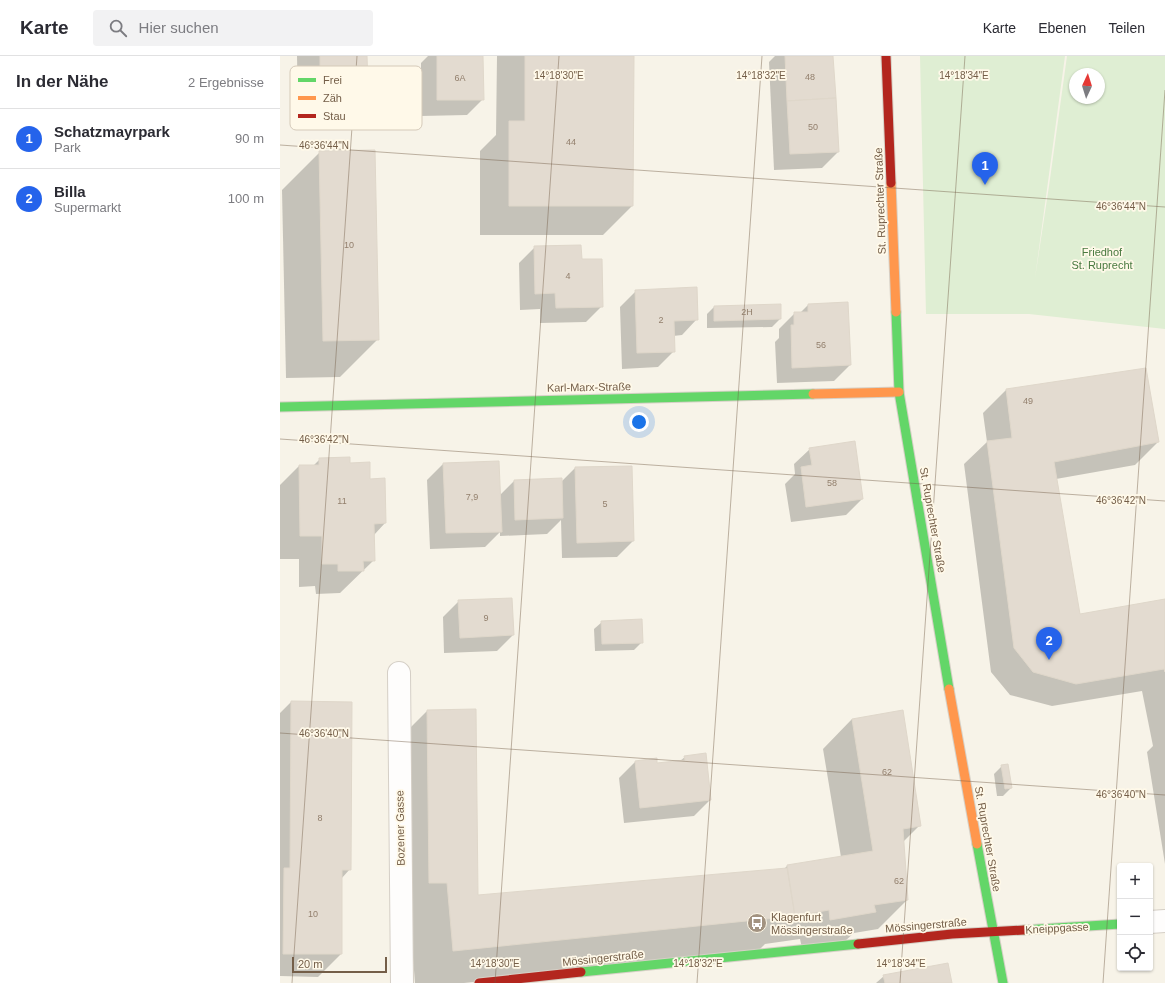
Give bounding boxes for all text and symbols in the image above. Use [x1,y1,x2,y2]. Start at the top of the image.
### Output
search box [93,10,373,46]
text: Karte [20,17,69,38]
icon: search [107,17,129,39]
text: Hier suchen [139,19,219,36]
text: Karte [983,20,1016,36]
text: Ebenen [1038,20,1086,36]
text: Teilen [1108,20,1145,36]
legend [290,66,422,130]
north arrow [1069,68,1105,104]
text: 14°18'30"E [534,70,584,81]
text: 14°18'32"E [736,70,786,81]
text: 14°18'34"E [939,70,989,81]
text: In der Nähe [16,72,109,91]
house number: 48 [805,72,815,82]
house number: 6A [454,73,466,83]
text: Frei [323,74,342,86]
text: 2 Ergebnisse [188,75,264,90]
text: Zäh [323,92,342,104]
text: Stau [323,110,346,122]
house number: 50 [808,122,818,132]
text: Schatzmayrpark [54,123,170,140]
text: 1 [25,131,33,146]
text: 90 m [235,131,264,146]
house number: 44 [566,137,576,147]
text: Park [54,140,81,155]
text: 46°36'44"N [299,140,349,151]
street label: St. Ruprechter Straße [872,147,888,255]
pin: 1 [972,152,998,185]
text: Billa [54,183,86,200]
text: 2 [25,191,33,206]
text: 100 m [228,191,264,206]
text: Supermarkt [54,200,121,215]
text: 46°36'44"N [1096,201,1146,212]
house number: 10 [344,240,354,250]
park label: Friedhof St. Ruprecht [1071,246,1133,271]
house number: 4 [565,271,571,281]
house number: 2H [741,307,753,317]
house number: 2 [658,315,664,325]
house number: 56 [816,340,826,350]
street label: Karl-Marx-Straße [547,380,631,394]
house number: 49 [1023,396,1033,406]
your location [629,412,649,432]
text: 46°36'42"N [299,434,349,445]
street label: St. Ruprechter Straße [918,466,948,574]
house number: 58 [827,478,837,488]
house number: 7,9 [466,492,478,502]
text: 46°36'42"N [1096,495,1146,506]
house number: 11 [337,496,347,506]
house number: 5 [602,499,608,509]
house number: 9 [483,613,489,623]
pin: 2 [1036,627,1062,660]
text: 46°36'40"N [299,728,349,739]
house number: 62 [882,767,892,777]
street label: St. Ruprechter Straße [973,785,1003,893]
text: 46°36'40"N [1096,789,1146,800]
street label: Bozener Gasse [393,790,407,866]
house number: 8 [317,813,323,823]
map controls [1117,863,1153,971]
button: + [1117,863,1153,899]
house number: 62 [894,876,904,886]
button: − [1117,899,1153,935]
house number: 10 [308,909,318,919]
place label: Klagenfurt Mössingerstraße [771,911,853,936]
bus stop icon: Klagenfurt Mössingerstraße [746,912,768,934]
street label: Mössingerstraße [885,915,967,935]
street label: Kneippgasse [1025,920,1089,936]
button: locate [1117,935,1153,971]
street label: Mössingerstraße [562,948,644,968]
scale bar [292,955,387,974]
text: 20 m [298,958,322,970]
text: 14°18'30"E [470,958,520,969]
text: 14°18'32"E [673,958,723,969]
text: 14°18'34"E [876,958,926,969]

